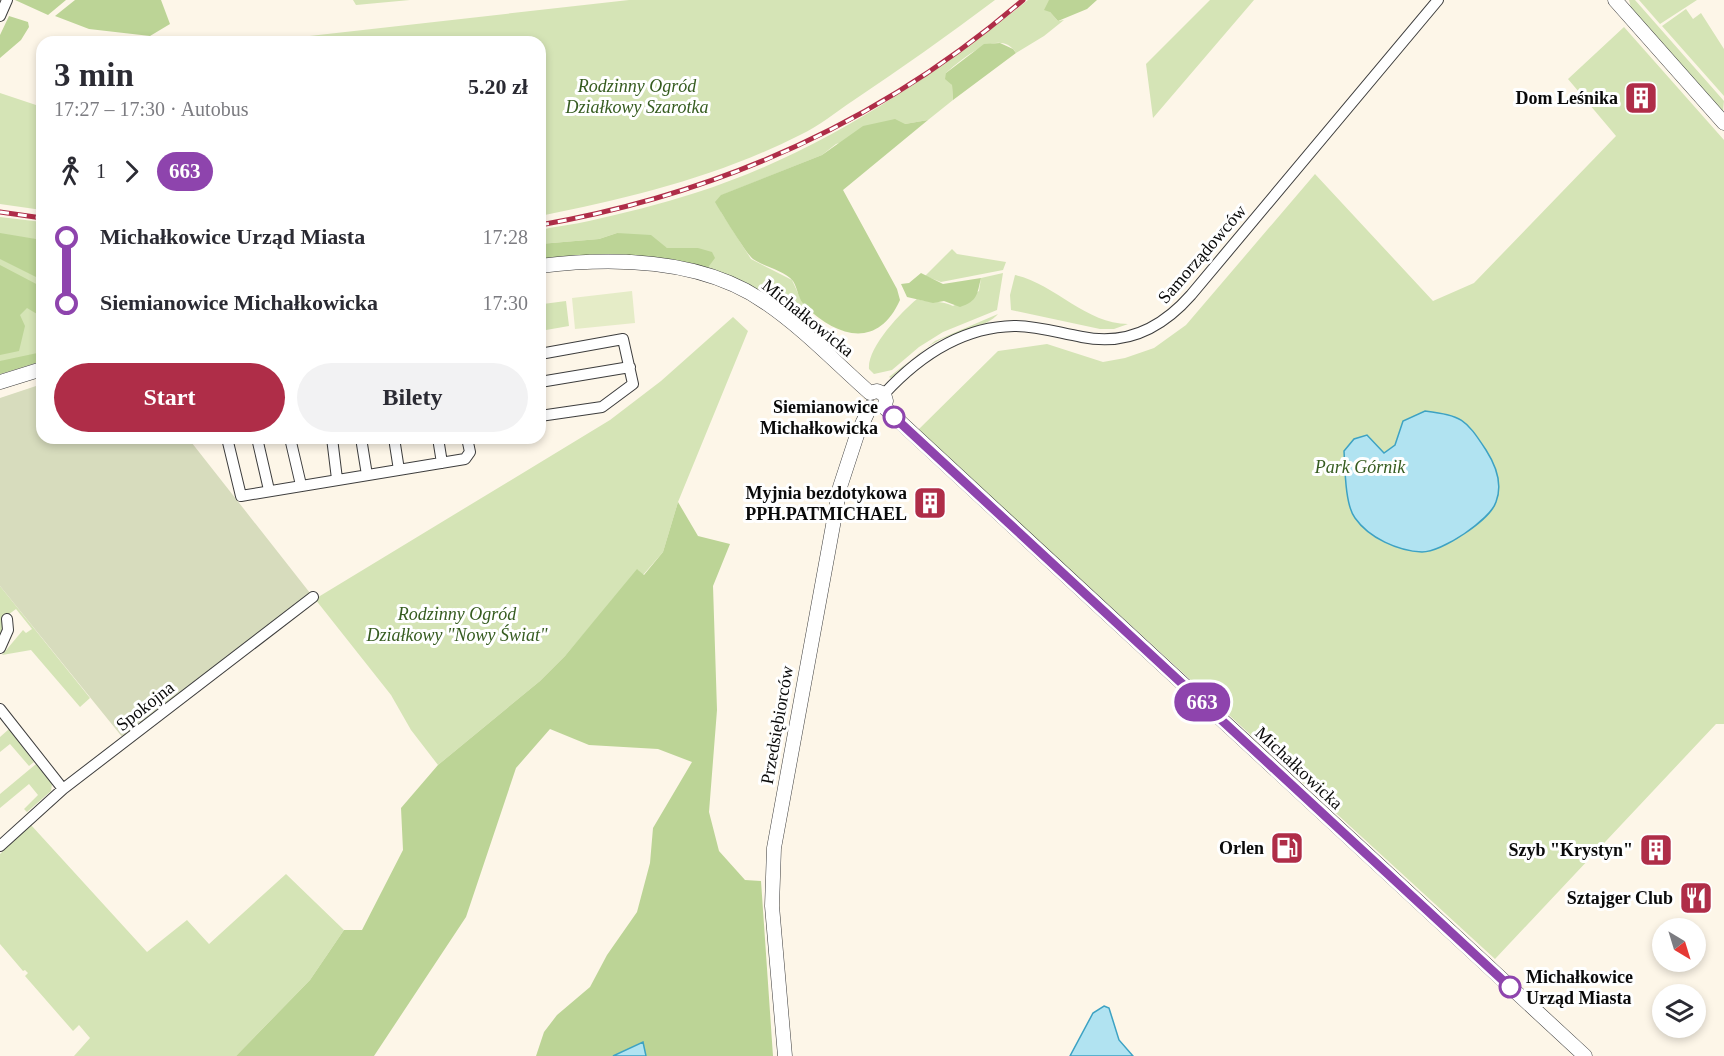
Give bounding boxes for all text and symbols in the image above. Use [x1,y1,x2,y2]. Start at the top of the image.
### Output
text: 3 min [54,57,134,93]
text: 5.20 zł [468,74,528,99]
park label: Rodzinny Ogród Działkowy Szarotka [565,76,708,117]
building icon: Dom Leśnika [1623,80,1659,116]
place label: Dom Leśnika [1515,88,1618,108]
text: 17:27 – 17:30 · Autobus [54,98,248,120]
icon: walk [54,155,87,188]
icon: forward [115,155,148,188]
text: 663 [169,159,201,183]
text: 1 [96,160,106,182]
street label: Samorządowców [1154,201,1250,307]
text: Michałkowice Urząd Miasta [100,224,365,249]
text: 17:28 [482,226,528,248]
street label: Michałkowicka [758,275,858,361]
text: Siemianowice Michałkowicka [100,290,378,315]
text: 17:30 [482,292,528,314]
button: Start [54,363,285,432]
button: Bilety [297,363,528,432]
place label: Siemianowice Michałkowicka [760,397,878,438]
marker: Siemianowice Michałkowicka [883,406,905,428]
park label: Park Górnik [1314,457,1406,477]
place label: Myjnia bezdotykowa PPH.PATMICHAEL [745,483,907,524]
building icon: Myjnia bezdotykowa PPH.PATMICHAEL [912,485,948,521]
park label: Rodzinny Ogród Działkowy "Nowy Świat" [365,604,548,645]
street label: Przedsiębiorców [757,664,797,786]
street label: Spokojna [112,677,178,735]
line badge: 663 [1168,682,1236,722]
text: 663 [1186,690,1218,714]
street label: Michałkowicka [1251,723,1347,813]
fuel station icon: Orlen [1269,830,1305,866]
building icon: Szyb "Krystyn" [1638,832,1674,868]
place label: Orlen [1219,838,1264,858]
place label: Szyb "Krystyn" [1509,840,1633,860]
restaurant icon: Sztajger Club [1678,880,1714,916]
place label: Sztajger Club [1567,888,1673,908]
north arrow [1652,918,1706,972]
map controls [1652,918,1706,1038]
place label: Michałkowice Urząd Miasta [1526,967,1633,1008]
marker: Michałkowice Urząd Miasta [1499,976,1521,998]
button: layers [1652,984,1706,1038]

